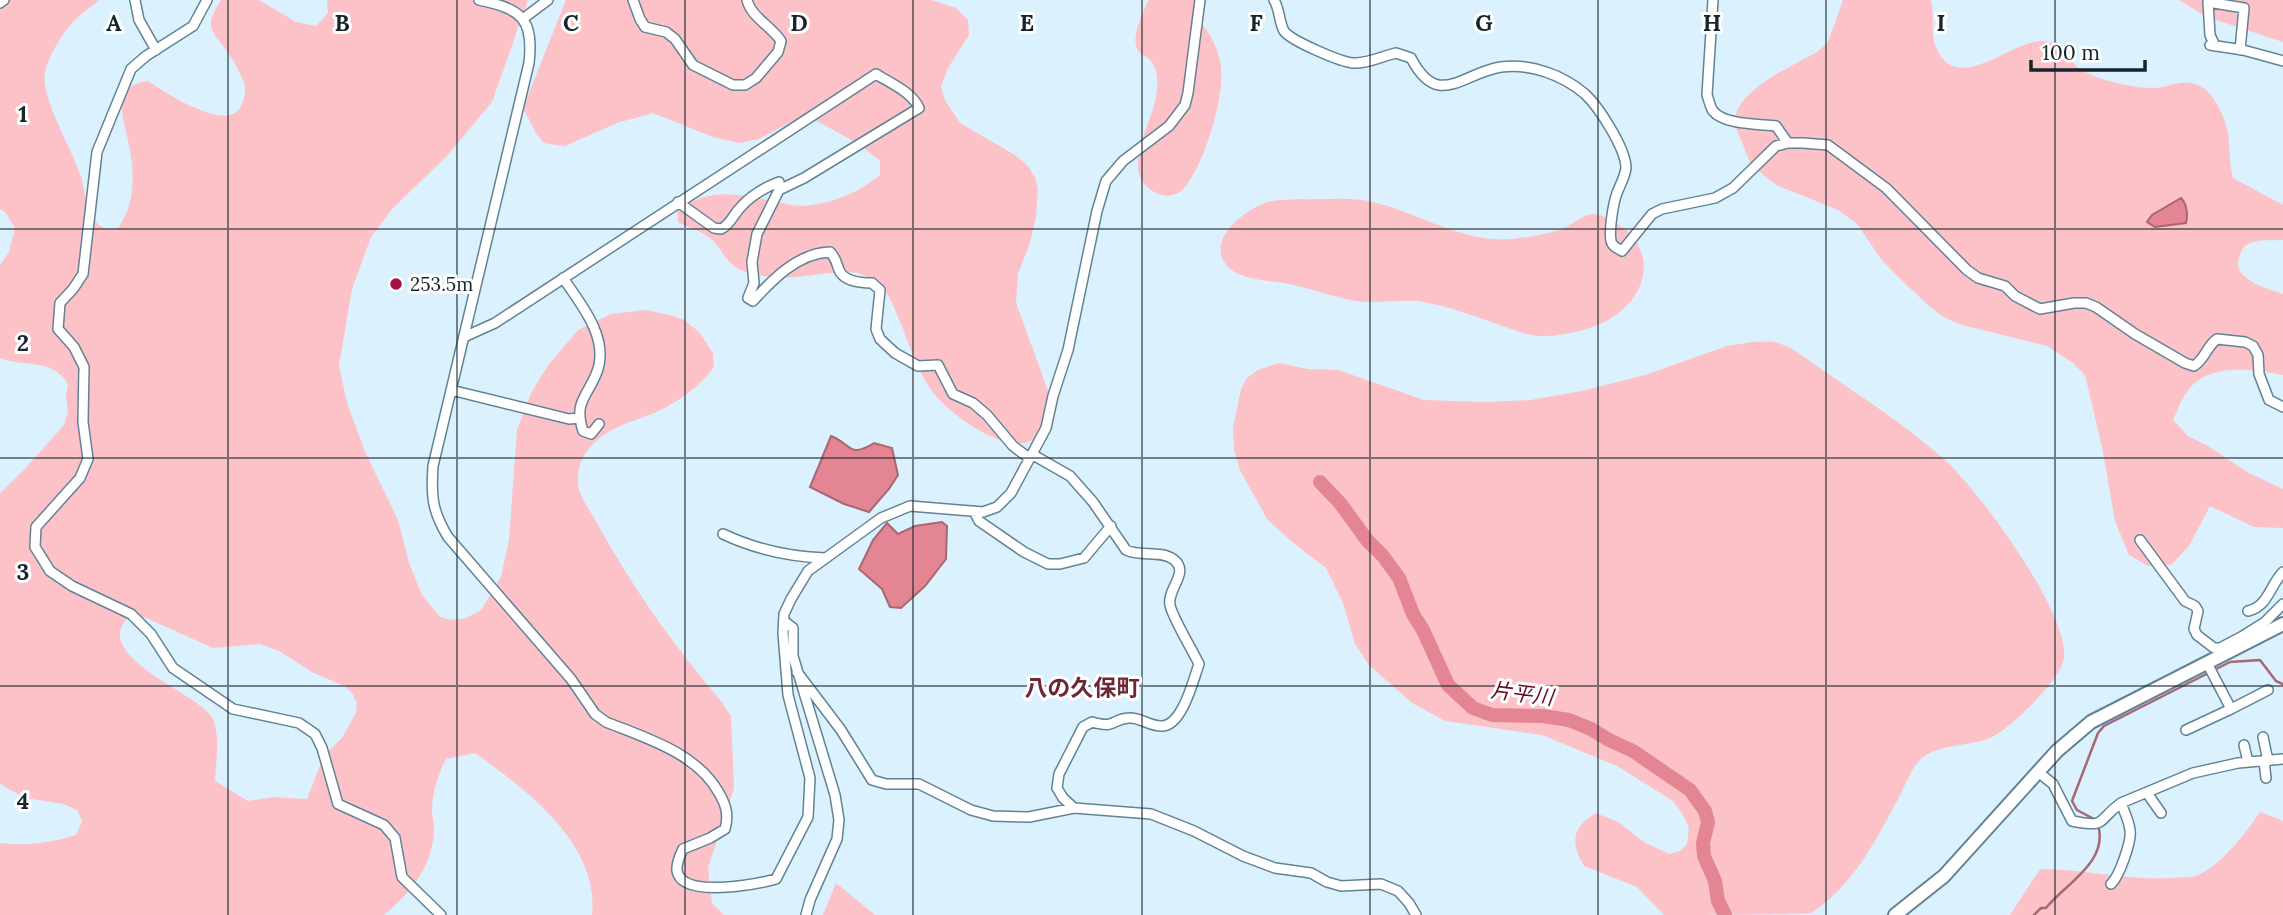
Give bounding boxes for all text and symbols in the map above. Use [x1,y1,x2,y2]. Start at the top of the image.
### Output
text: A [106,8,122,37]
text: B [334,8,350,37]
text: C [563,8,579,37]
text: D [790,8,808,37]
text: E [1020,8,1034,37]
text: F [1249,8,1263,37]
text: G [1475,8,1493,37]
text: H [1703,8,1721,37]
text: I [1937,8,1945,37]
scale bar [2031,28,2145,72]
text: 100 m [2042,39,2100,66]
text: 1 [18,99,28,128]
place label: 253.5m [410,272,473,296]
marker: 253.5m [388,276,404,292]
text: 2 [17,328,29,357]
text: 3 [17,557,29,586]
district label: 八の久保町 [1025,673,1140,702]
water label: 片平川 [1489,676,1557,711]
text: 4 [17,786,29,815]

